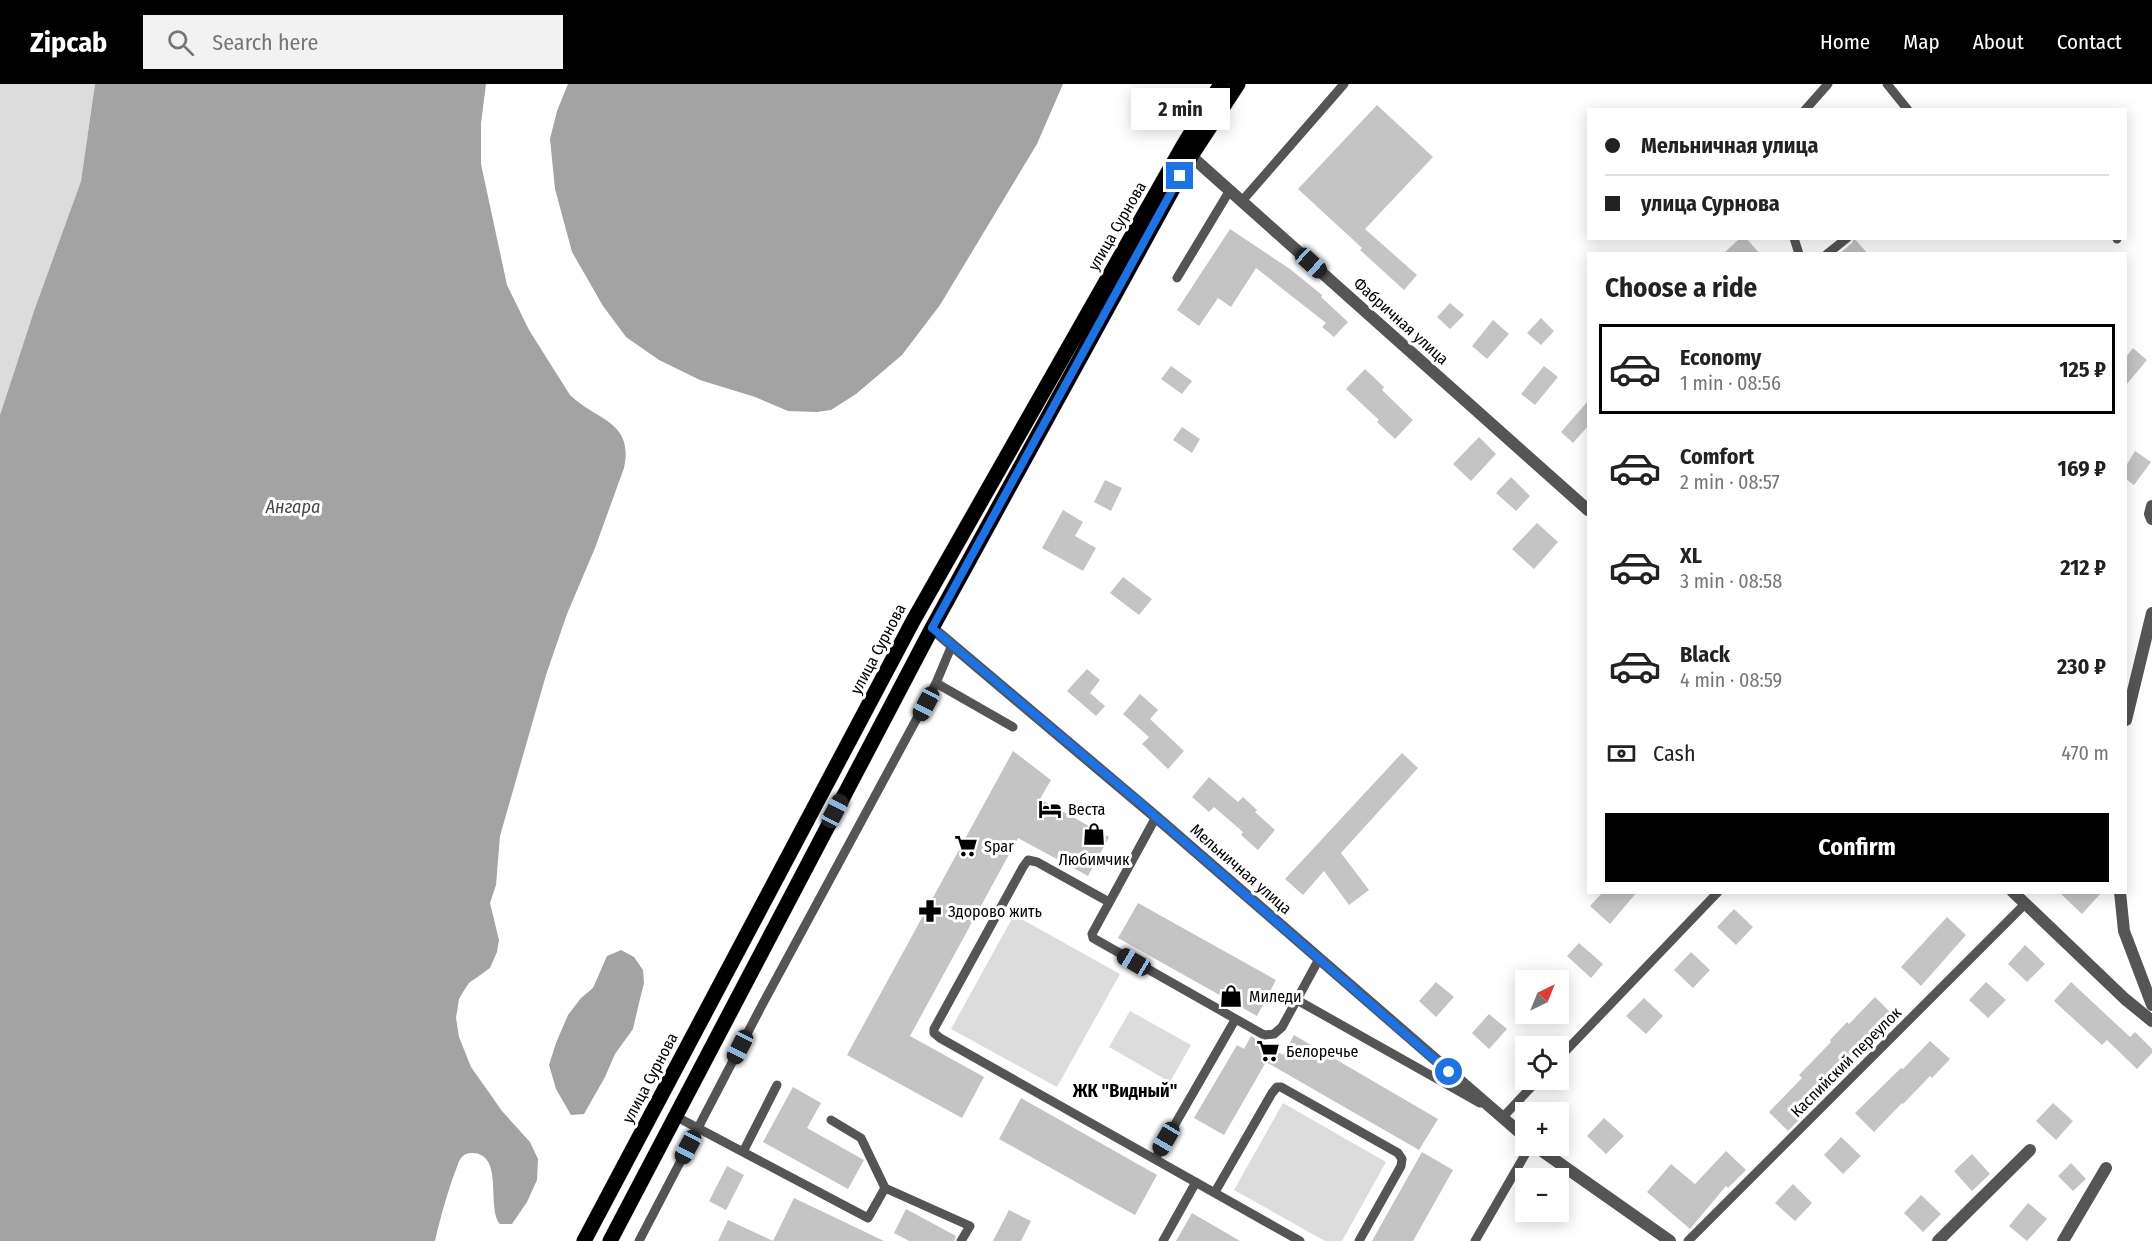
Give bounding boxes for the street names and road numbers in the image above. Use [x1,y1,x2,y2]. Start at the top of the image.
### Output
street label: улица Сурнова [1084,178,1150,274]
street label: Фабричная улица [1350,273,1452,369]
street label: улица Сурнова [846,600,910,697]
street label: Мельничная улица [1186,820,1296,918]
street label: Каспийский переулок [1787,1003,1905,1121]
street label: улица Сурнова [618,1029,682,1126]

